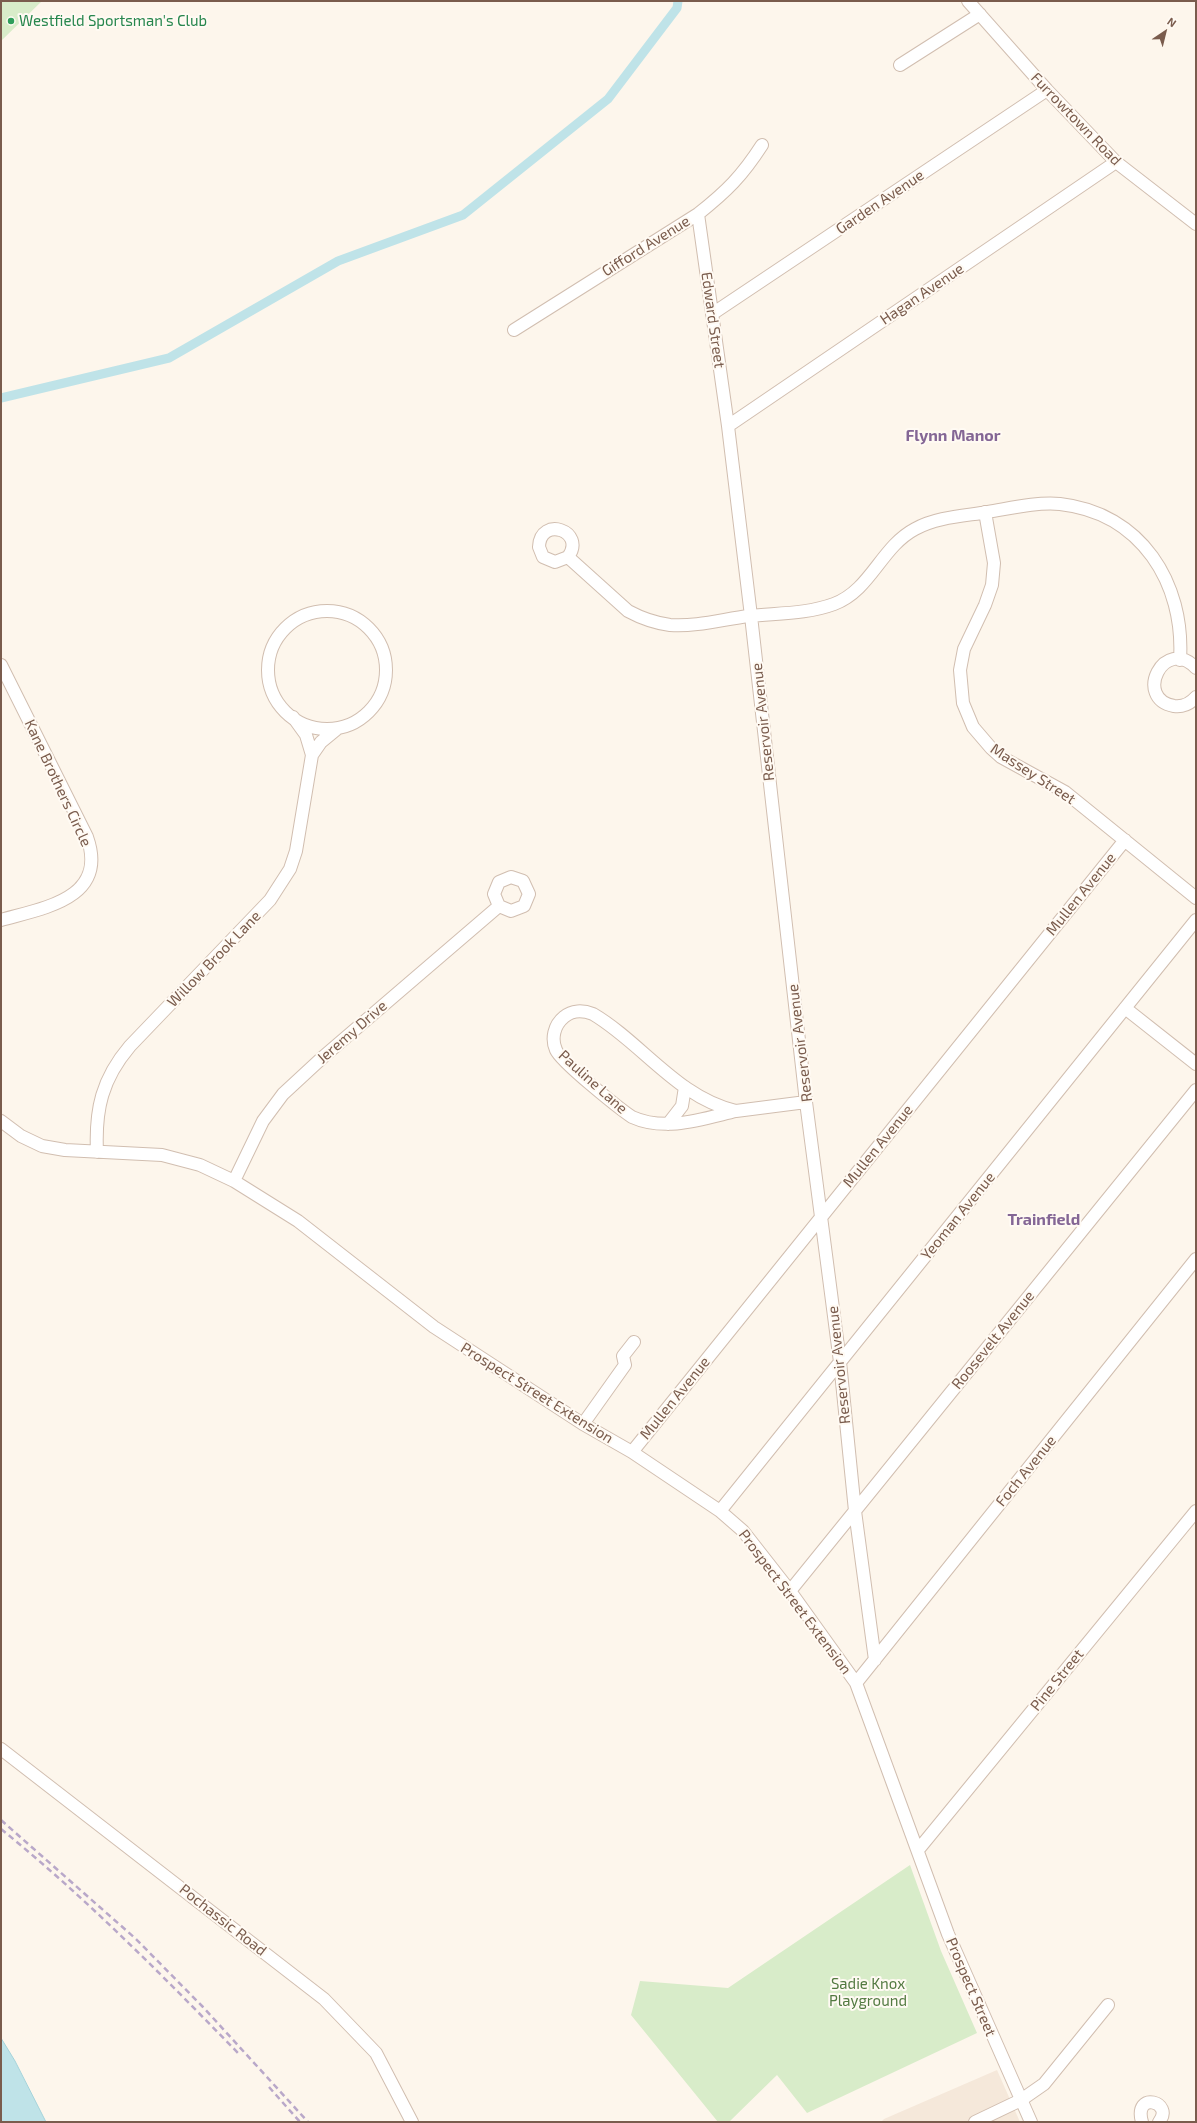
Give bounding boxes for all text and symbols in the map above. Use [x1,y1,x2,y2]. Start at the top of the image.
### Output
place label: Westfield Sportsman's Club [19,12,207,30]
north arrow [1145,12,1185,52]
text: N [1165,14,1179,29]
marker: Westfield Sportsman's Club [6,16,16,26]
street label: Furrowtown Road [1027,69,1125,169]
street label: Garden Avenue [832,166,928,238]
street label: Gifford Avenue [599,212,693,280]
street label: Hagan Avenue [877,259,967,329]
street label: Edward Street [697,271,729,369]
district label: Flynn Manor [905,426,1001,446]
street label: Reservoir Avenue [748,662,778,782]
street label: Kane Brothers Circle [21,717,95,849]
street label: Massey Street [987,740,1079,808]
street label: Mullen Avenue [1042,849,1120,939]
street label: Willow Brook Lane [163,907,265,1011]
street label: Reservoir Avenue [784,983,816,1103]
street label: Jeremy Drive [313,997,391,1067]
street label: Pauline Lane [555,1046,631,1118]
street label: Mullen Avenue [839,1101,917,1191]
street label: Yeoman Avenue [917,1168,999,1264]
district label: Trainfield [1008,1210,1080,1230]
street label: Roosevelt Avenue [948,1287,1038,1393]
street label: Reservoir Avenue [824,1305,854,1425]
street label: Prospect Street Extension [457,1339,617,1447]
street label: Mullen Avenue [636,1353,714,1443]
street label: Foch Avenue [992,1432,1060,1510]
street label: Prospect Street Extension [735,1526,855,1678]
street label: Pine Street [1027,1645,1087,1715]
street label: Pochassic Road [176,1880,270,1960]
street label: Prospect Street [942,1935,1000,2039]
park label: Sadie Knox Playground [829,1975,907,2010]

